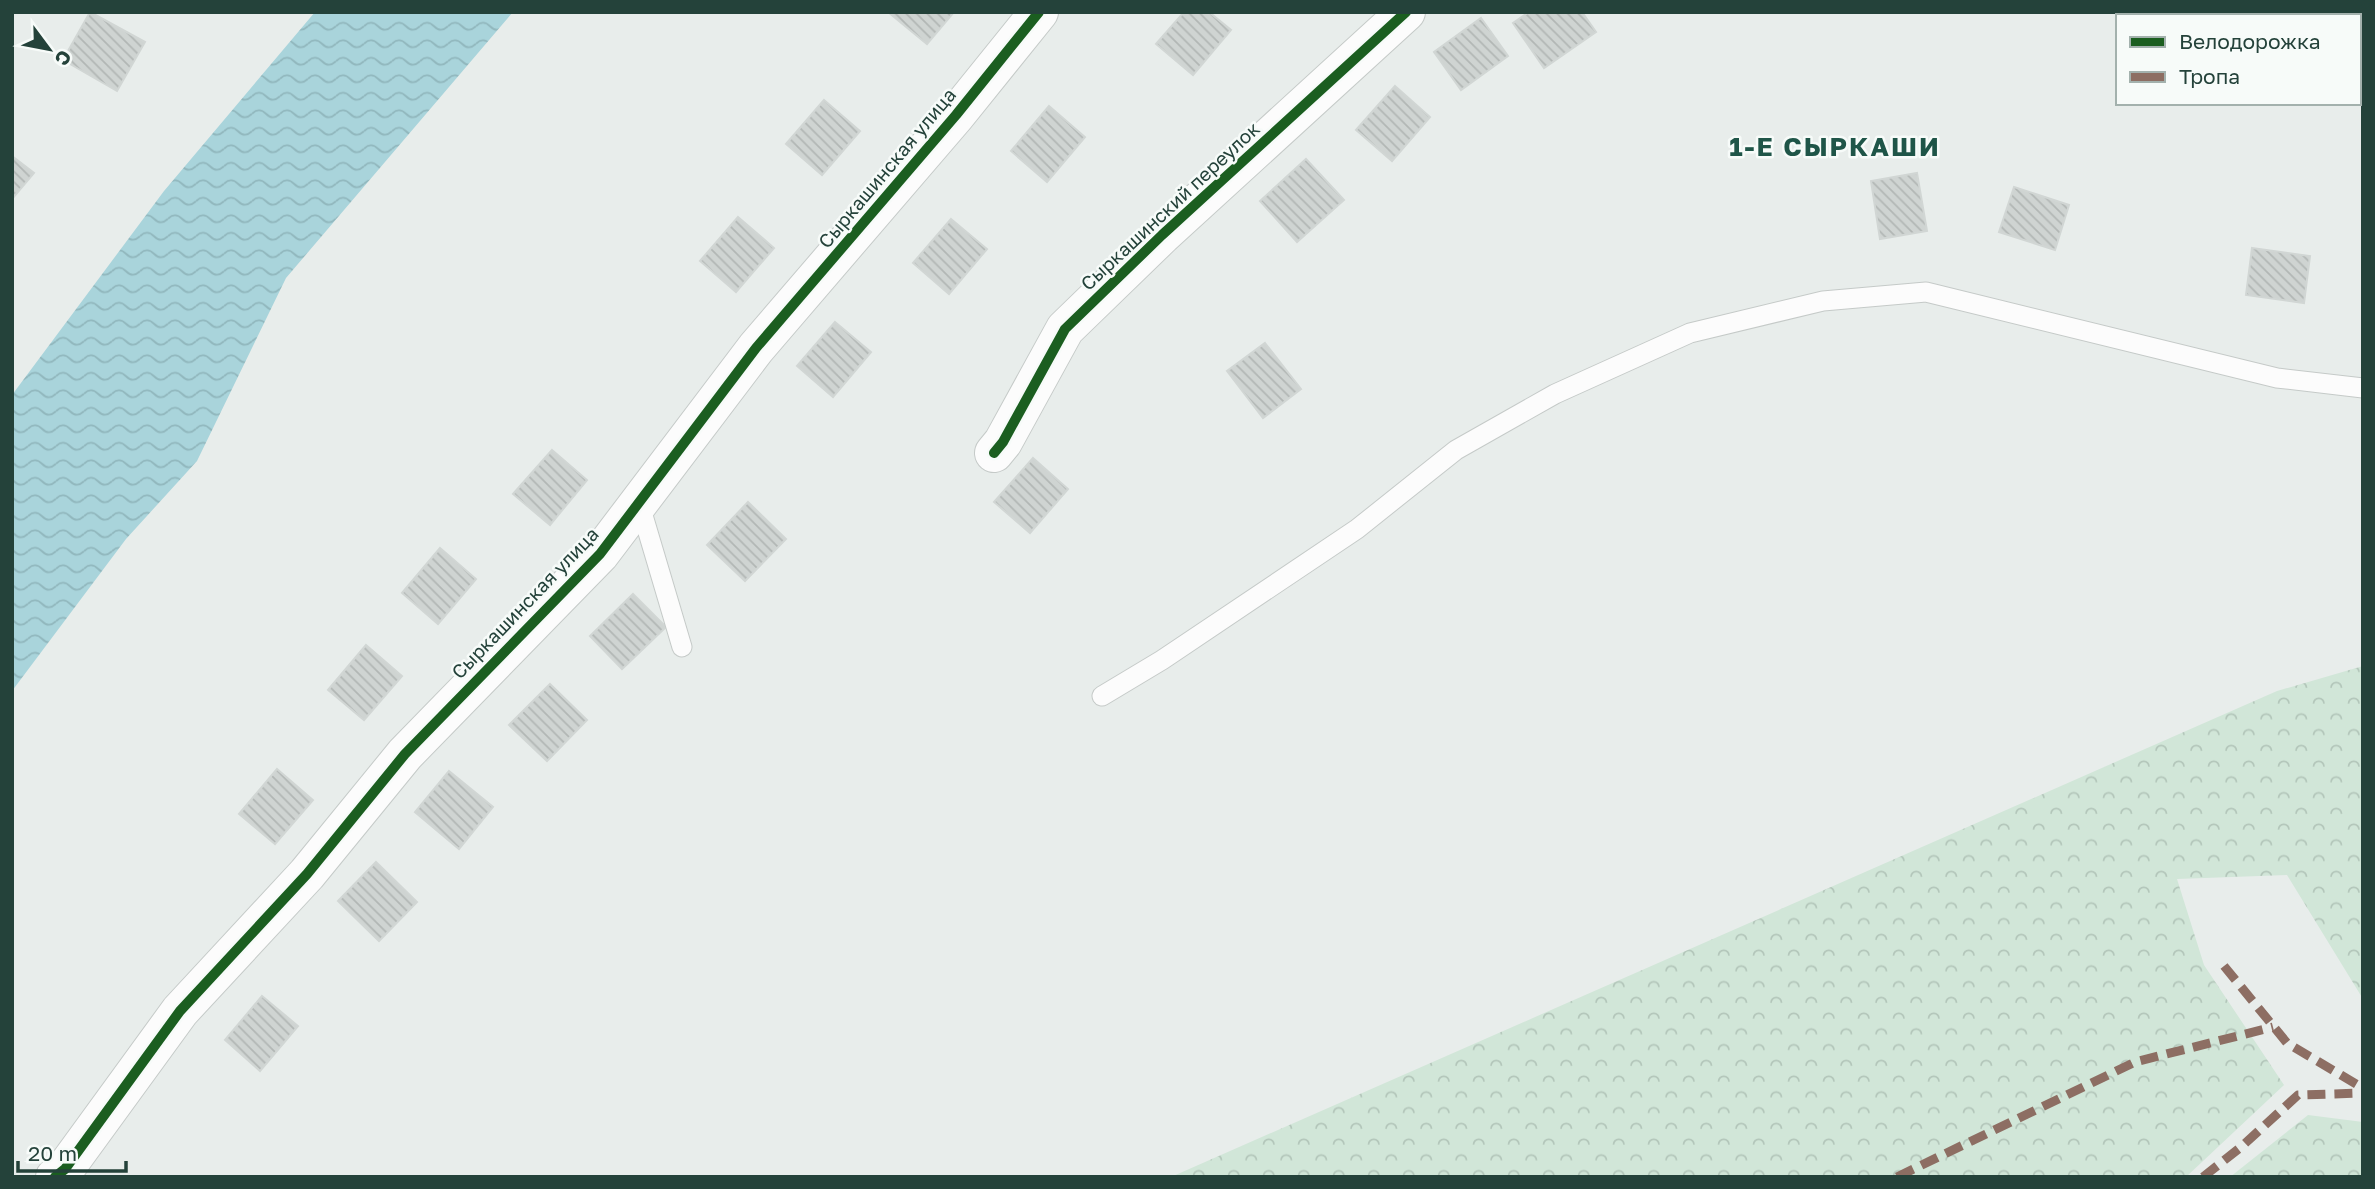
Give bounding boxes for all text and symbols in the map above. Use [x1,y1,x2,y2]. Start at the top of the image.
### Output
north arrow [14,14,84,84]
legend [2116,14,2361,105]
text: Велодорожка [2179,28,2321,54]
text: С [51,46,77,70]
text: Тропа [2179,63,2240,89]
street label: Сыркашинская улица [813,83,960,252]
street label: Сыркашинский переулок [1075,117,1264,295]
district label: 1-Е СЫРКАШИ [1729,131,1941,162]
street label: Сыркашинская улица [446,522,603,683]
scale bar [18,1130,126,1174]
text: 20 m [28,1140,77,1166]

